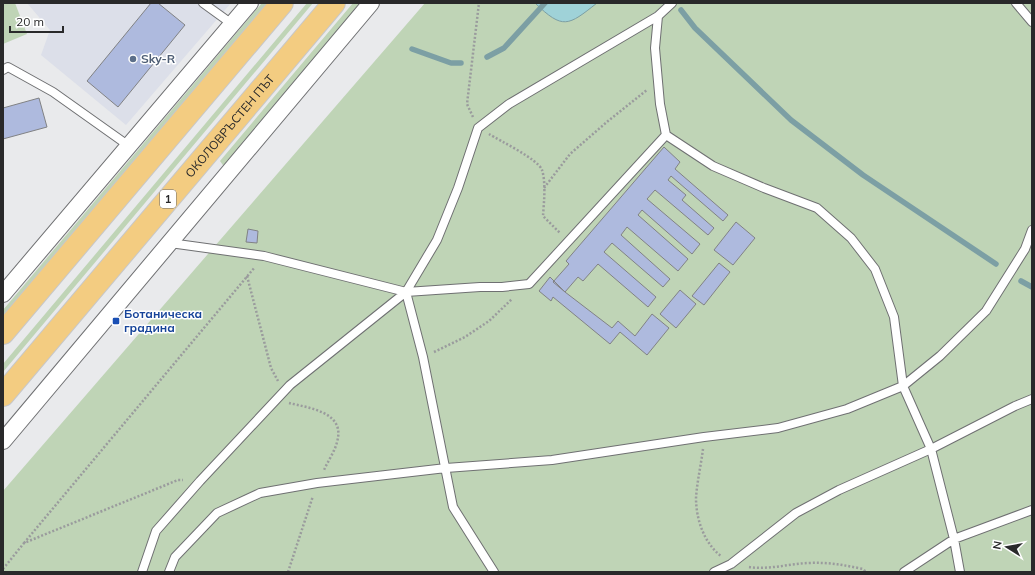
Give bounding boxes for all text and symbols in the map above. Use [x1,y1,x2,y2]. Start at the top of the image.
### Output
scale bar [10,8,63,34]
text: 20 m [16,14,44,29]
place label: Sky-R [141,51,176,66]
marker: Sky-R [128,54,138,64]
street label: ОКОЛОВРЪСТЕН ПЪТ [182,71,278,180]
road number: 1 [160,190,176,208]
place label: Ботаническа градина [124,306,202,335]
marker: Ботаническа градина [111,316,121,326]
north arrow [987,527,1027,567]
text: N [990,540,1005,551]

